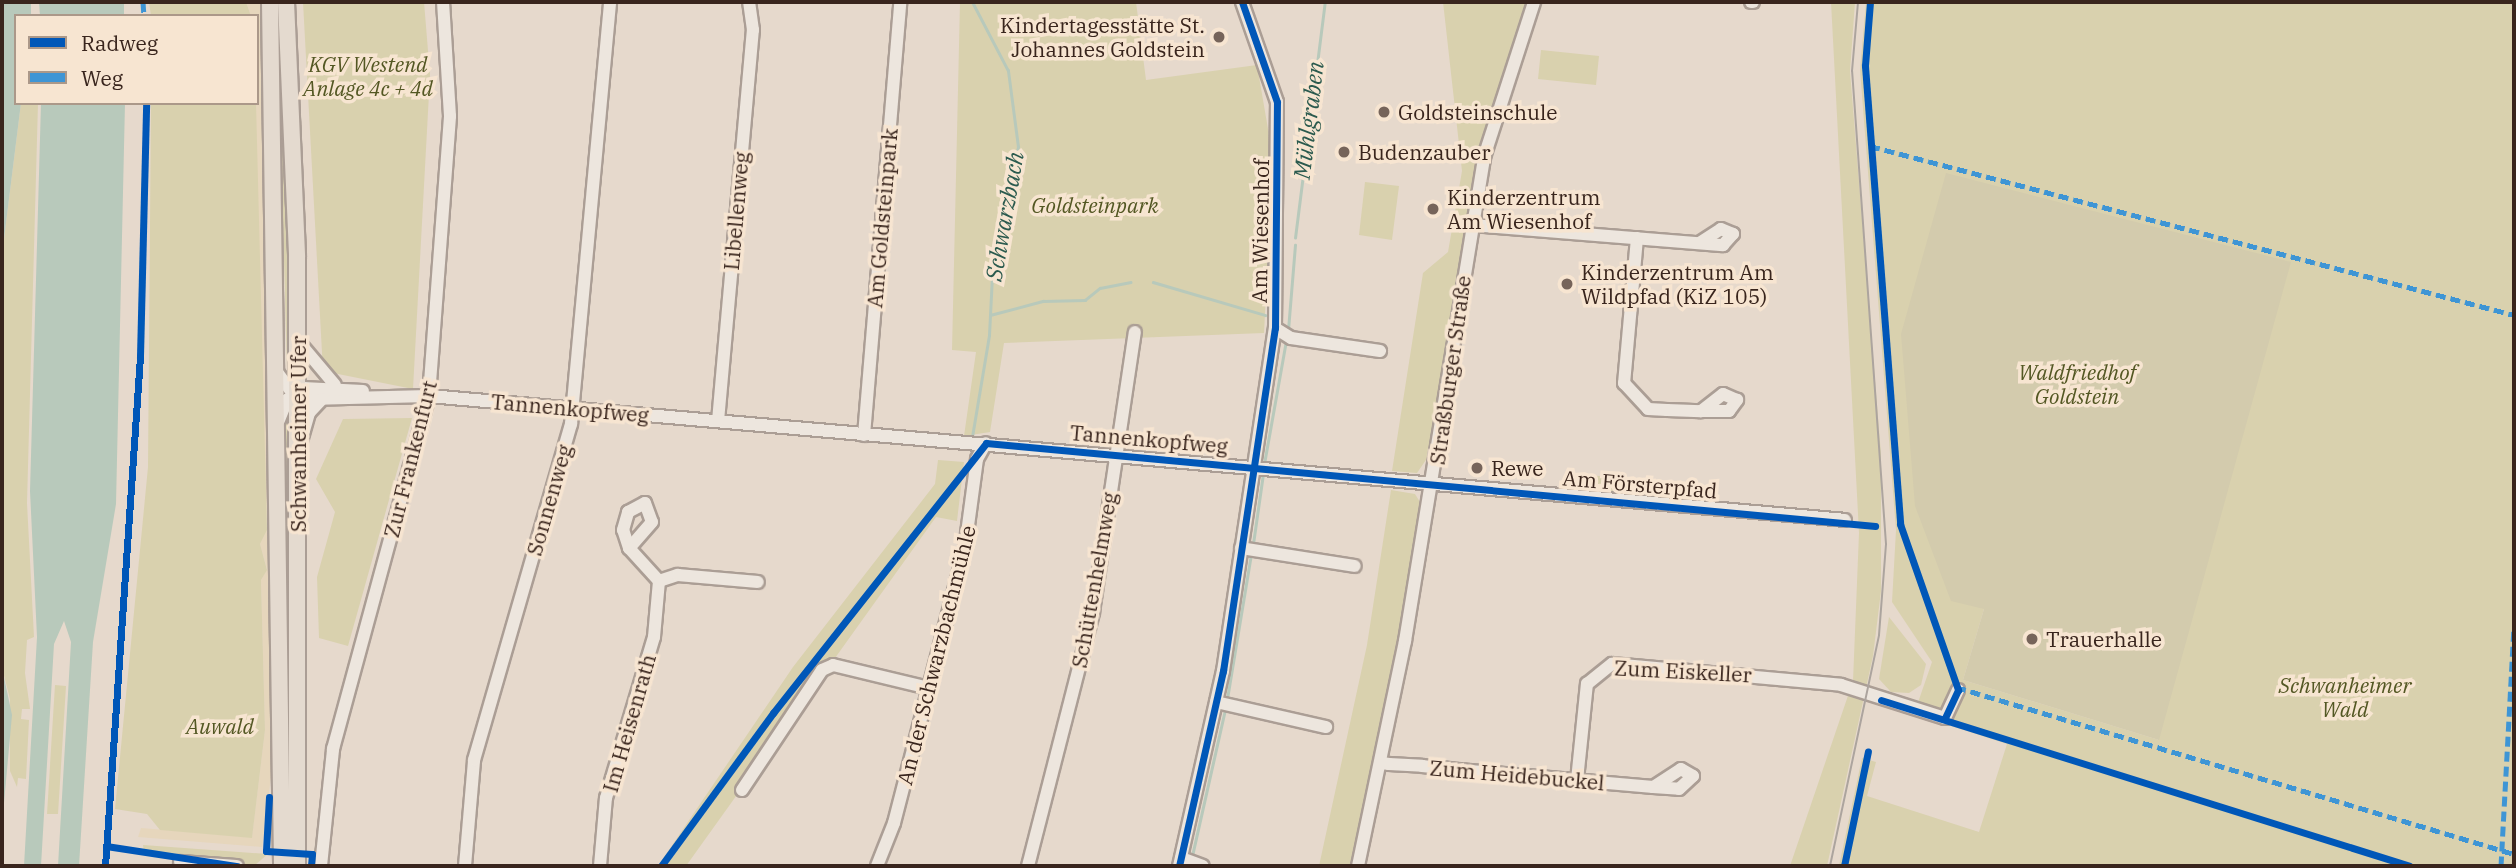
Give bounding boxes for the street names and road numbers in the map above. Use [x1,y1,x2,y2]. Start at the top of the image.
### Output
street label: Am Goldsteinpark [862,127,902,309]
street label: Libellenweg [718,151,754,271]
street label: Am Wiesenhof [1246,159,1274,303]
street label: Straßburger Straße [1424,274,1476,466]
street label: Schwanheimer Ufer [285,336,311,532]
street label: Zur Frankenfurt [378,378,442,540]
street label: Tannenkopfweg [490,389,650,427]
street label: Tannenkopfweg [1069,420,1229,458]
street label: Sonnenweg [521,442,577,558]
street label: Am Försterpfad [1562,465,1718,503]
street label: Schüttenhelmweg [1066,490,1122,670]
street label: An der Schwarzbachmühle [892,523,980,787]
street label: Im Heisenrath [597,651,661,795]
street label: Zum Eiskeller [1614,655,1752,687]
street label: Zum Heidebuckel [1428,755,1606,795]

